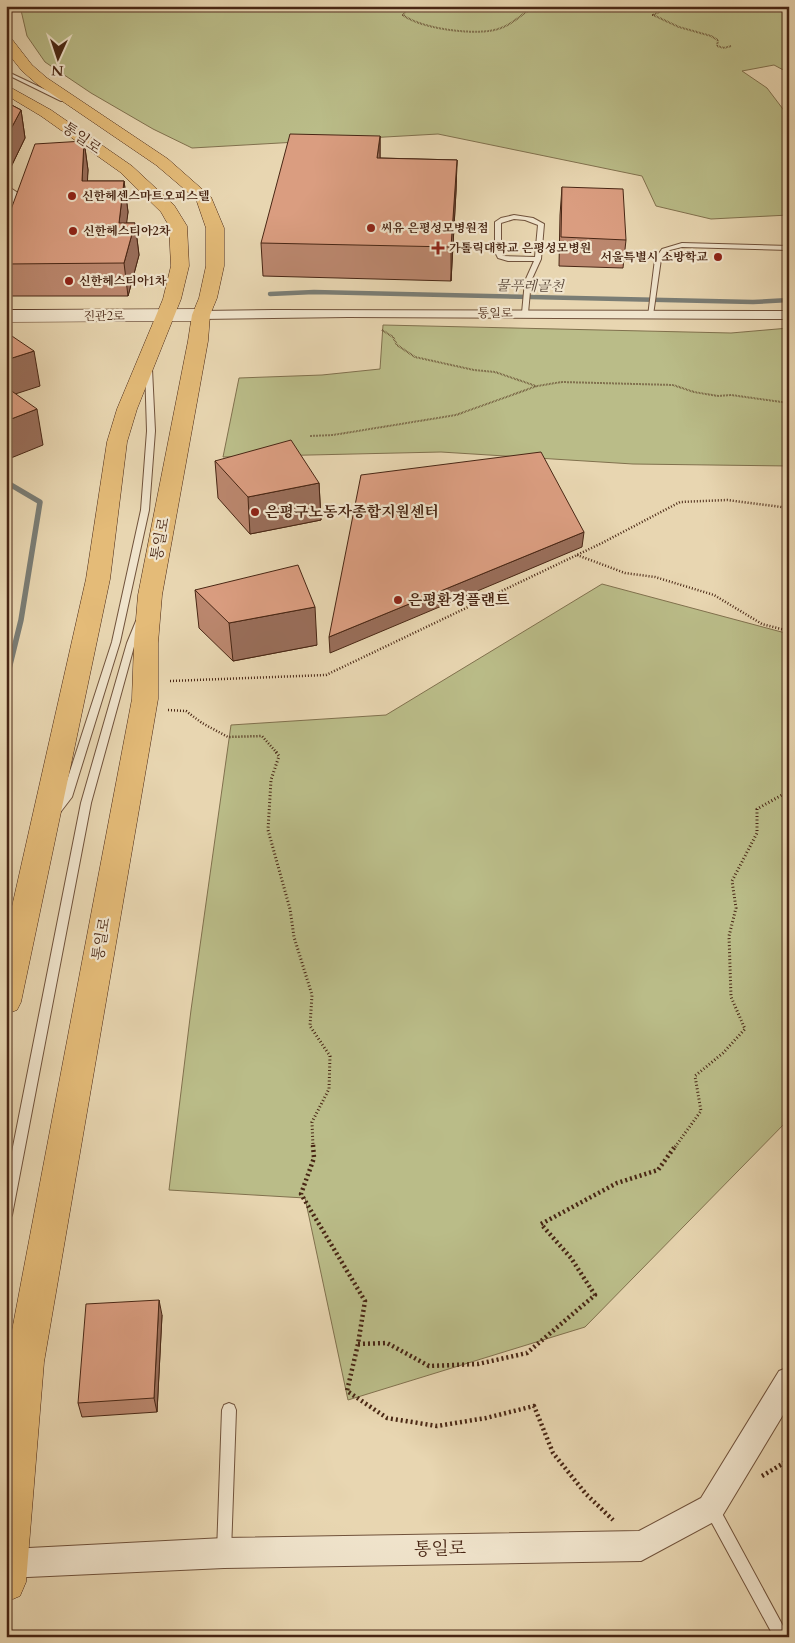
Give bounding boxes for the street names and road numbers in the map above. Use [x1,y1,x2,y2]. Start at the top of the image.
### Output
street label: 통일로 [58,117,106,159]
street label: 통일로 [478,305,513,321]
street label: 진관2로 [84,308,125,324]
street label: 통일로 [146,515,174,562]
street label: 통일로 [87,915,115,962]
street label: 통일로 [414,1536,466,1562]

